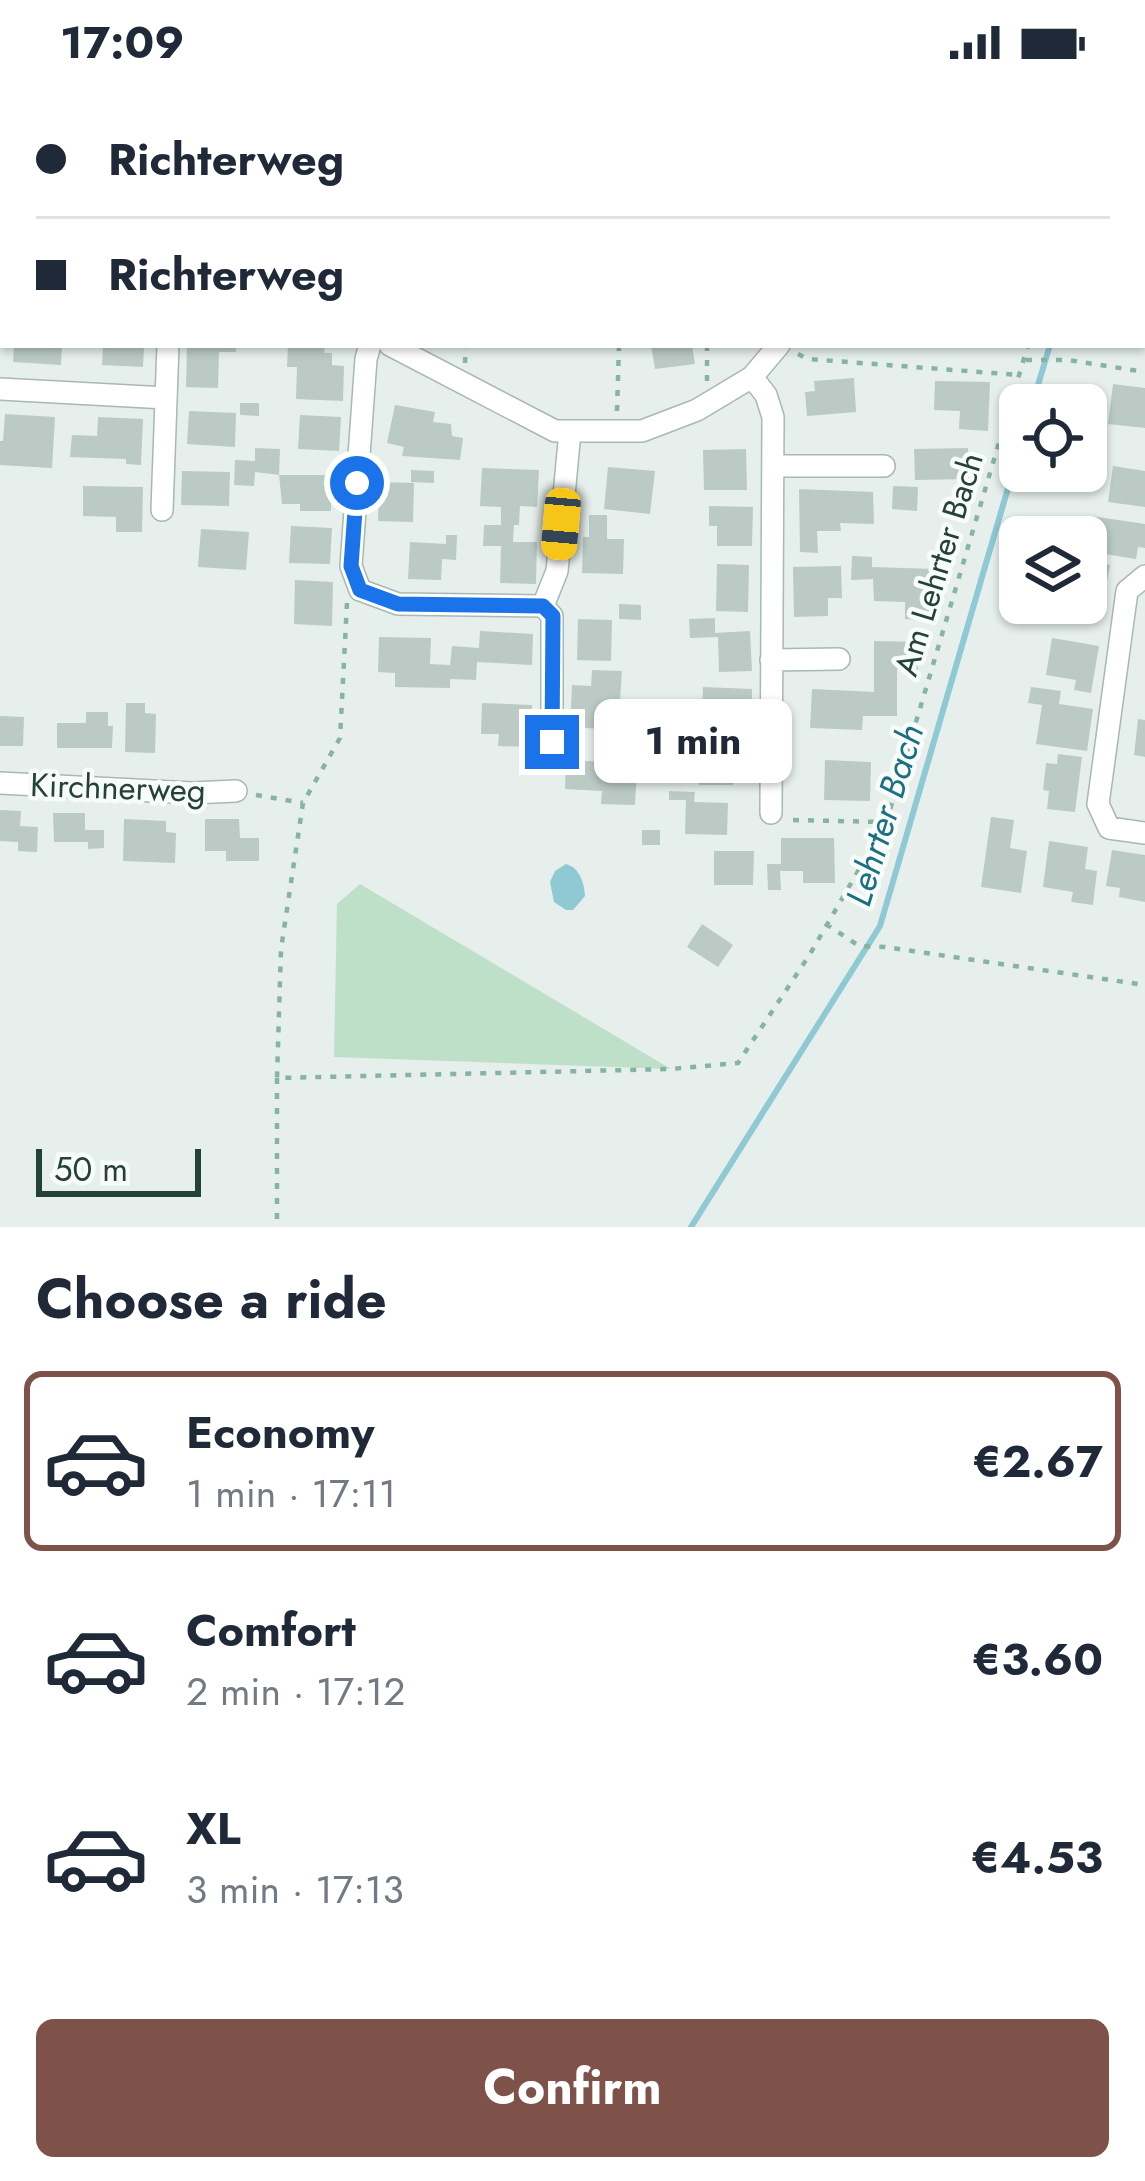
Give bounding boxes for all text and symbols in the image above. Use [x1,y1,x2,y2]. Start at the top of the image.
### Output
text: 17:09 [60,10,184,75]
text: Richterweg [108,127,344,192]
text: Richterweg [108,242,344,307]
map controls [999,384,1107,624]
button: locate [999,384,1107,492]
street label: Am Lehrter Bach [882,447,995,682]
route start [330,456,384,510]
car [540,487,582,561]
button: layers [999,516,1107,624]
callout: 1 min [594,700,792,784]
text: 1 min [645,712,741,769]
route end [525,715,579,769]
water label: Lehrter Bach [832,718,936,912]
street label: Kirchnerweg [29,761,207,814]
scale bar [36,1143,201,1196]
text: 50 m [54,1146,128,1193]
text: Choose a ride [36,1260,387,1338]
text: Economy [186,1400,374,1465]
icon: car [42,1407,150,1515]
text: €2.67 [972,1429,1103,1494]
text: 1 min · 17:11 [186,1465,396,1522]
text: Comfort [186,1598,356,1663]
icon: car [42,1605,150,1713]
text: €3.60 [972,1627,1103,1692]
text: 2 min · 17:12 [186,1663,406,1720]
text: XL [186,1796,241,1861]
icon: car [42,1803,150,1911]
text: €4.53 [971,1825,1103,1890]
text: 3 min · 17:13 [186,1861,404,1918]
button: Confirm [36,2019,1109,2157]

